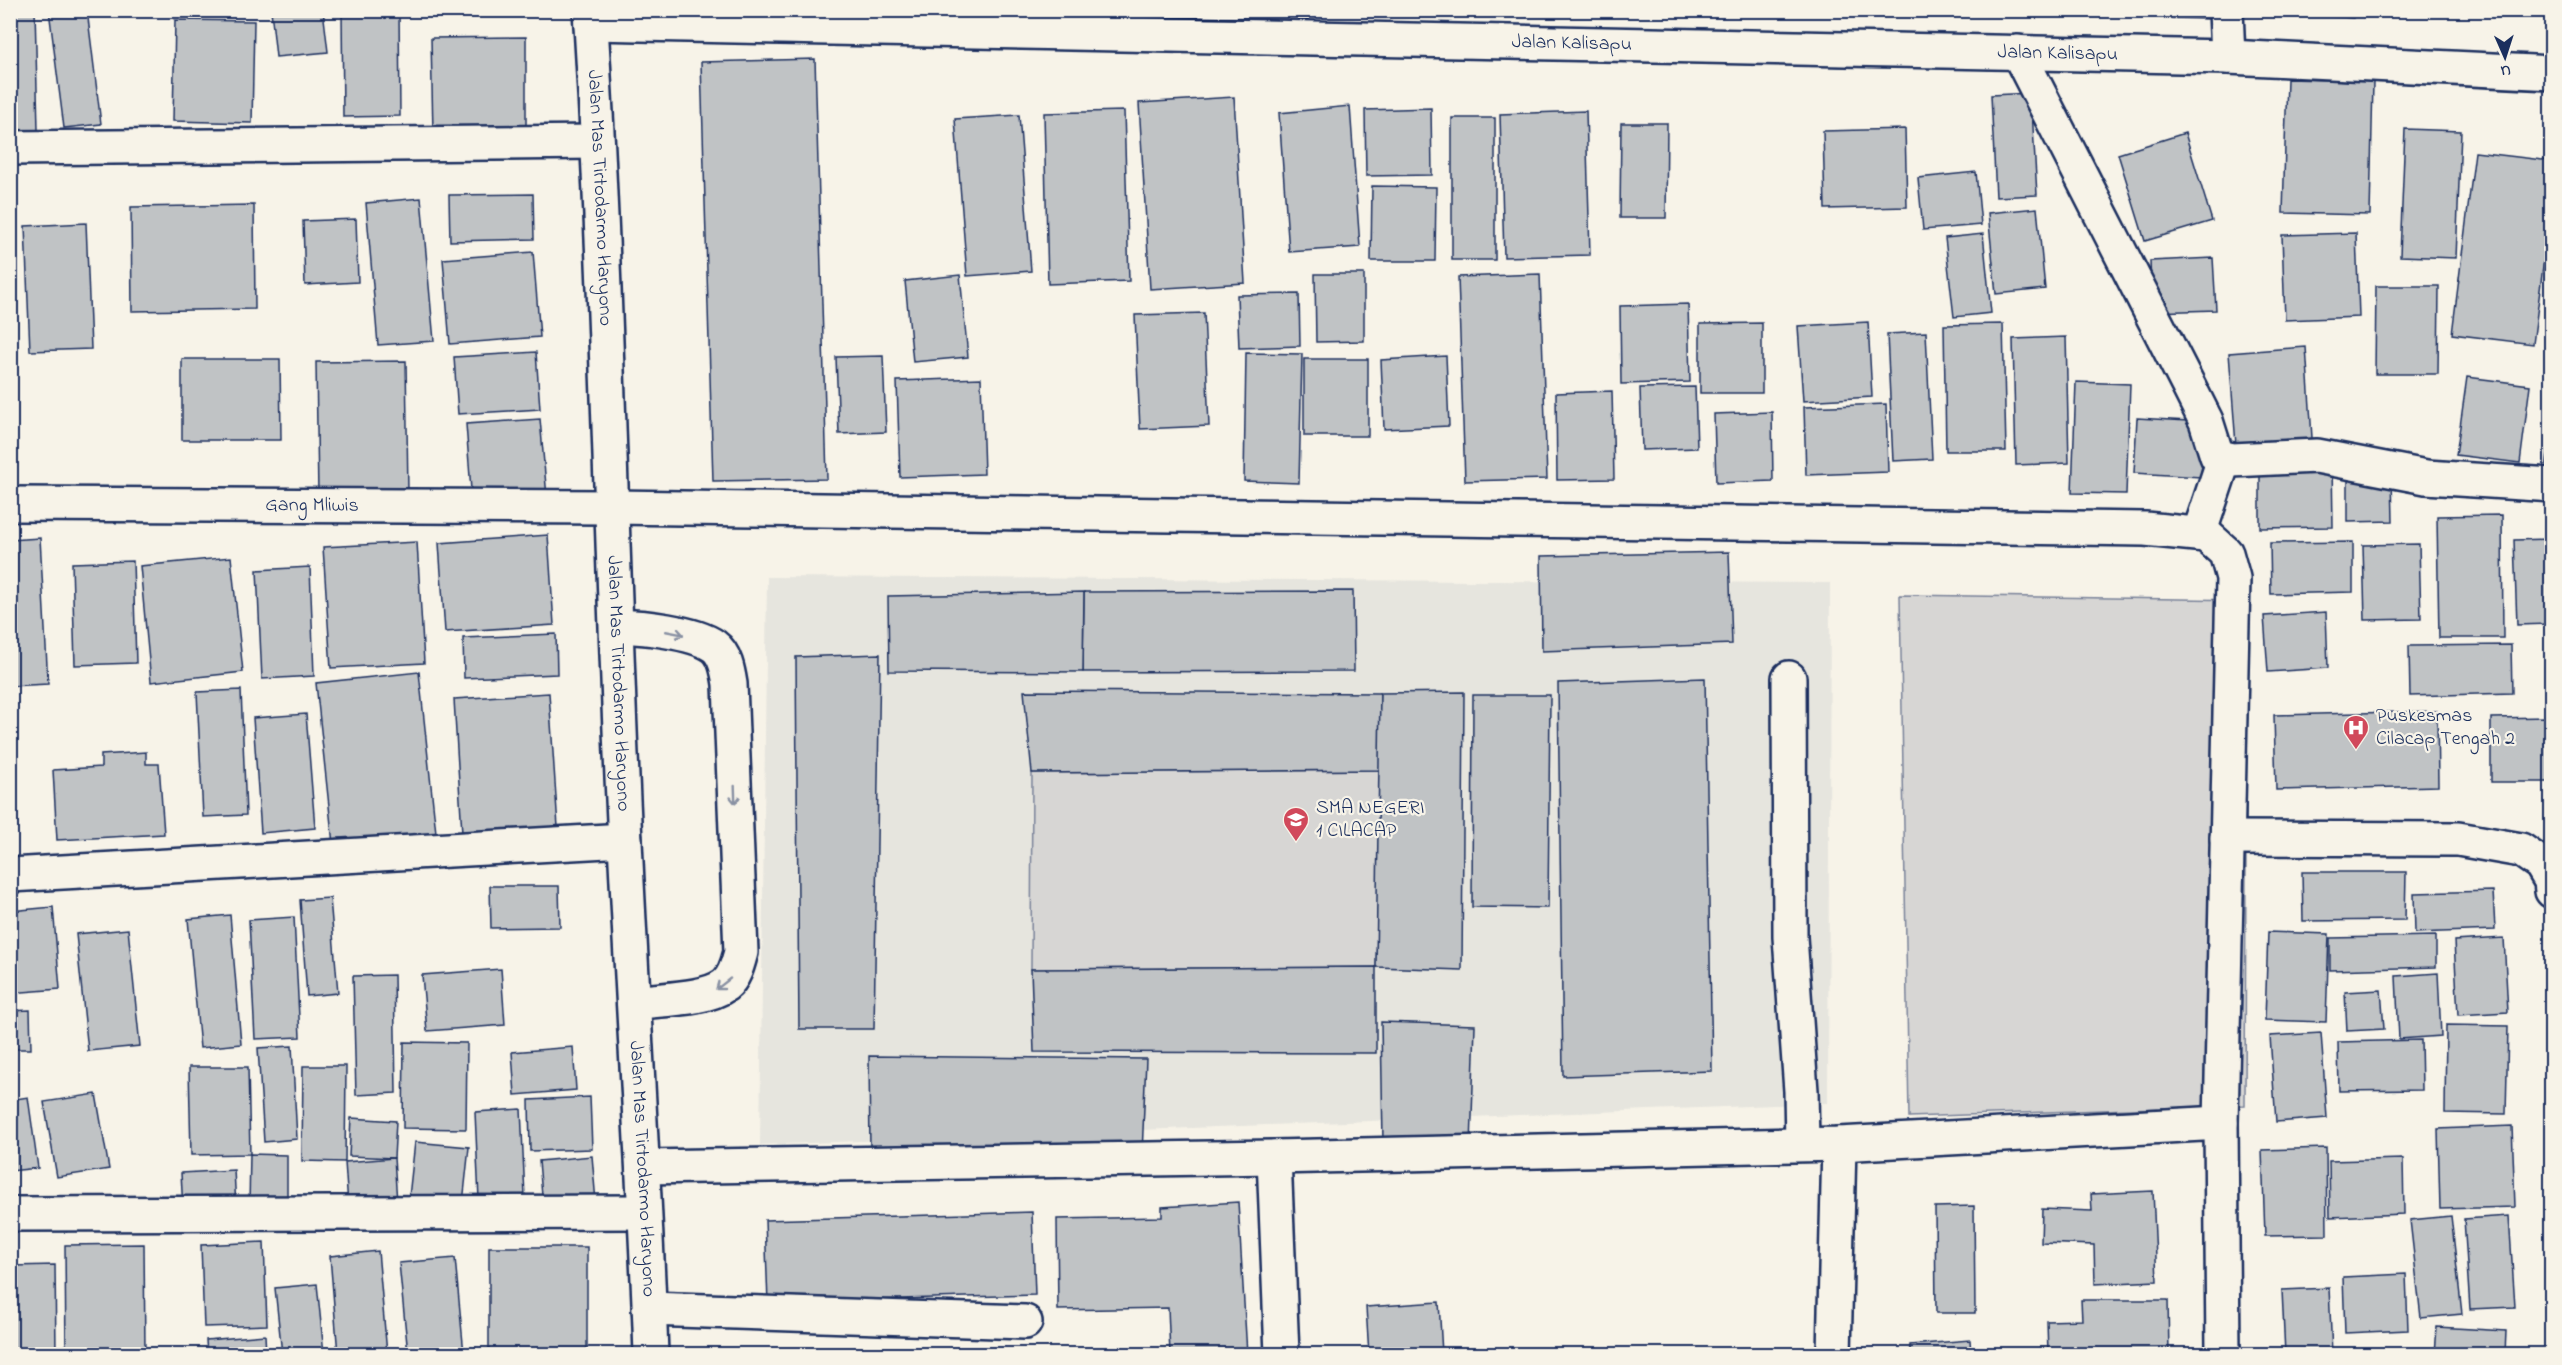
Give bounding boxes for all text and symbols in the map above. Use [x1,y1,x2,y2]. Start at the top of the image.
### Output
north arrow [2475,27,2535,87]
street label: Jalan Kalisapu [1511,28,1632,59]
street label: Jalan Kalisapu [1997,38,2118,69]
text: U [2500,58,2511,82]
street label: Jalan Mas Tirtodarmo Haryono [579,69,620,326]
street label: Gang Mliwis [265,491,359,521]
street label: Jalan Mas Tirtodarmo Haryono [599,555,638,812]
one-way arrow [665,628,684,639]
place label: Puskesmas Cilacap Tengah 2 [2376,702,2515,755]
hospital icon: Puskesmas Cilacap Tengah 2 [2341,713,2371,751]
one-way arrow [729,785,740,805]
place label: SMA NEGERI 1 CILACAP [1316,794,1424,846]
school or university icon: SMA NEGERI 1 CILACAP [1281,805,1311,843]
one-way arrow [715,977,731,990]
street label: Jalan Mas Tirtodarmo Haryono [621,1040,663,1297]

